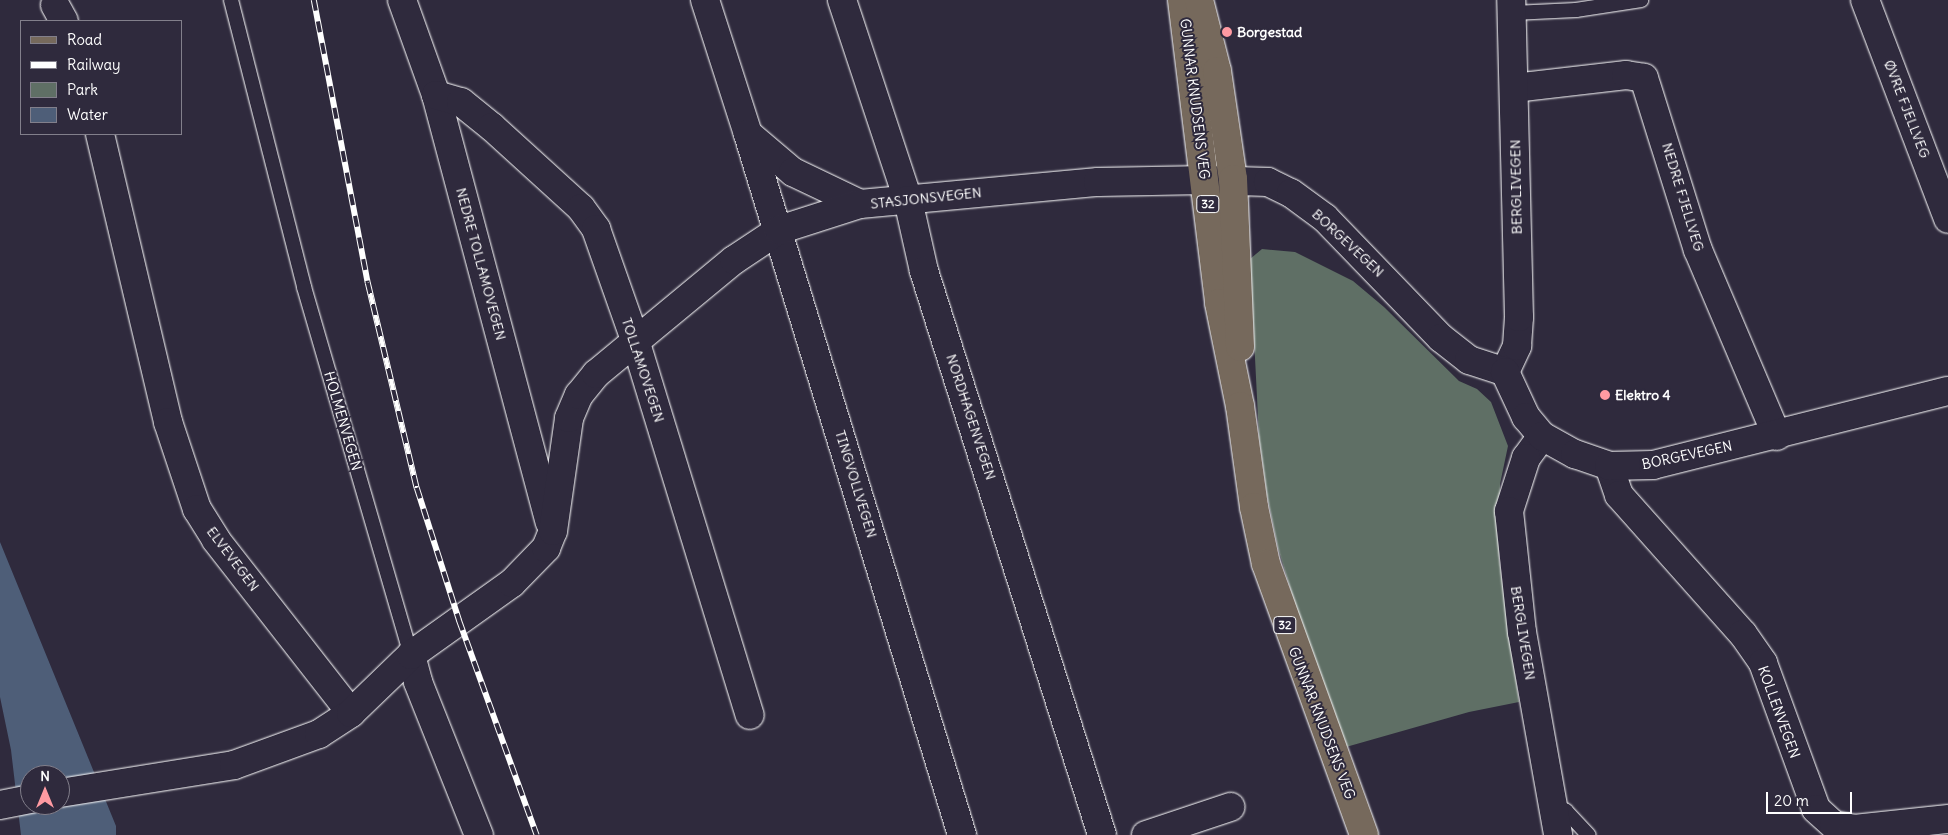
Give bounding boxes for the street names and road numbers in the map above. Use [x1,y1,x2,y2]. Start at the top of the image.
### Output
street label: GUNNAR KNUDSENS VEG [1177,18,1213,180]
street label: ØVRE FJELLVEG [1881,57,1933,161]
street label: BERGLIVEGEN [1507,139,1525,235]
street label: NEDRE FJELLVEG [1659,141,1707,253]
street label: STASJONSVEGEN [870,184,982,212]
street label: NEDRE TOLLAMOVEGEN [453,186,509,342]
road number: 32 [1196,194,1220,213]
street label: BORGEVEGEN [1309,205,1387,281]
street label: TOLLAMOVEGEN [618,316,668,424]
street label: NORDHAGENVEGEN [943,352,999,482]
street label: HOLMENVEGEN [321,369,365,473]
street label: TINGVOLLVEGEN [832,428,880,540]
street label: BORGEVEGEN [1640,437,1734,473]
street label: ELVEVEGEN [203,523,263,595]
street label: BERGLIVEGEN [1507,585,1539,681]
road number: 32 [1272,616,1298,634]
street label: GUNNAR KNUDSENS VEG [1285,644,1359,802]
street label: KOLLENVEGEN [1755,664,1803,760]

